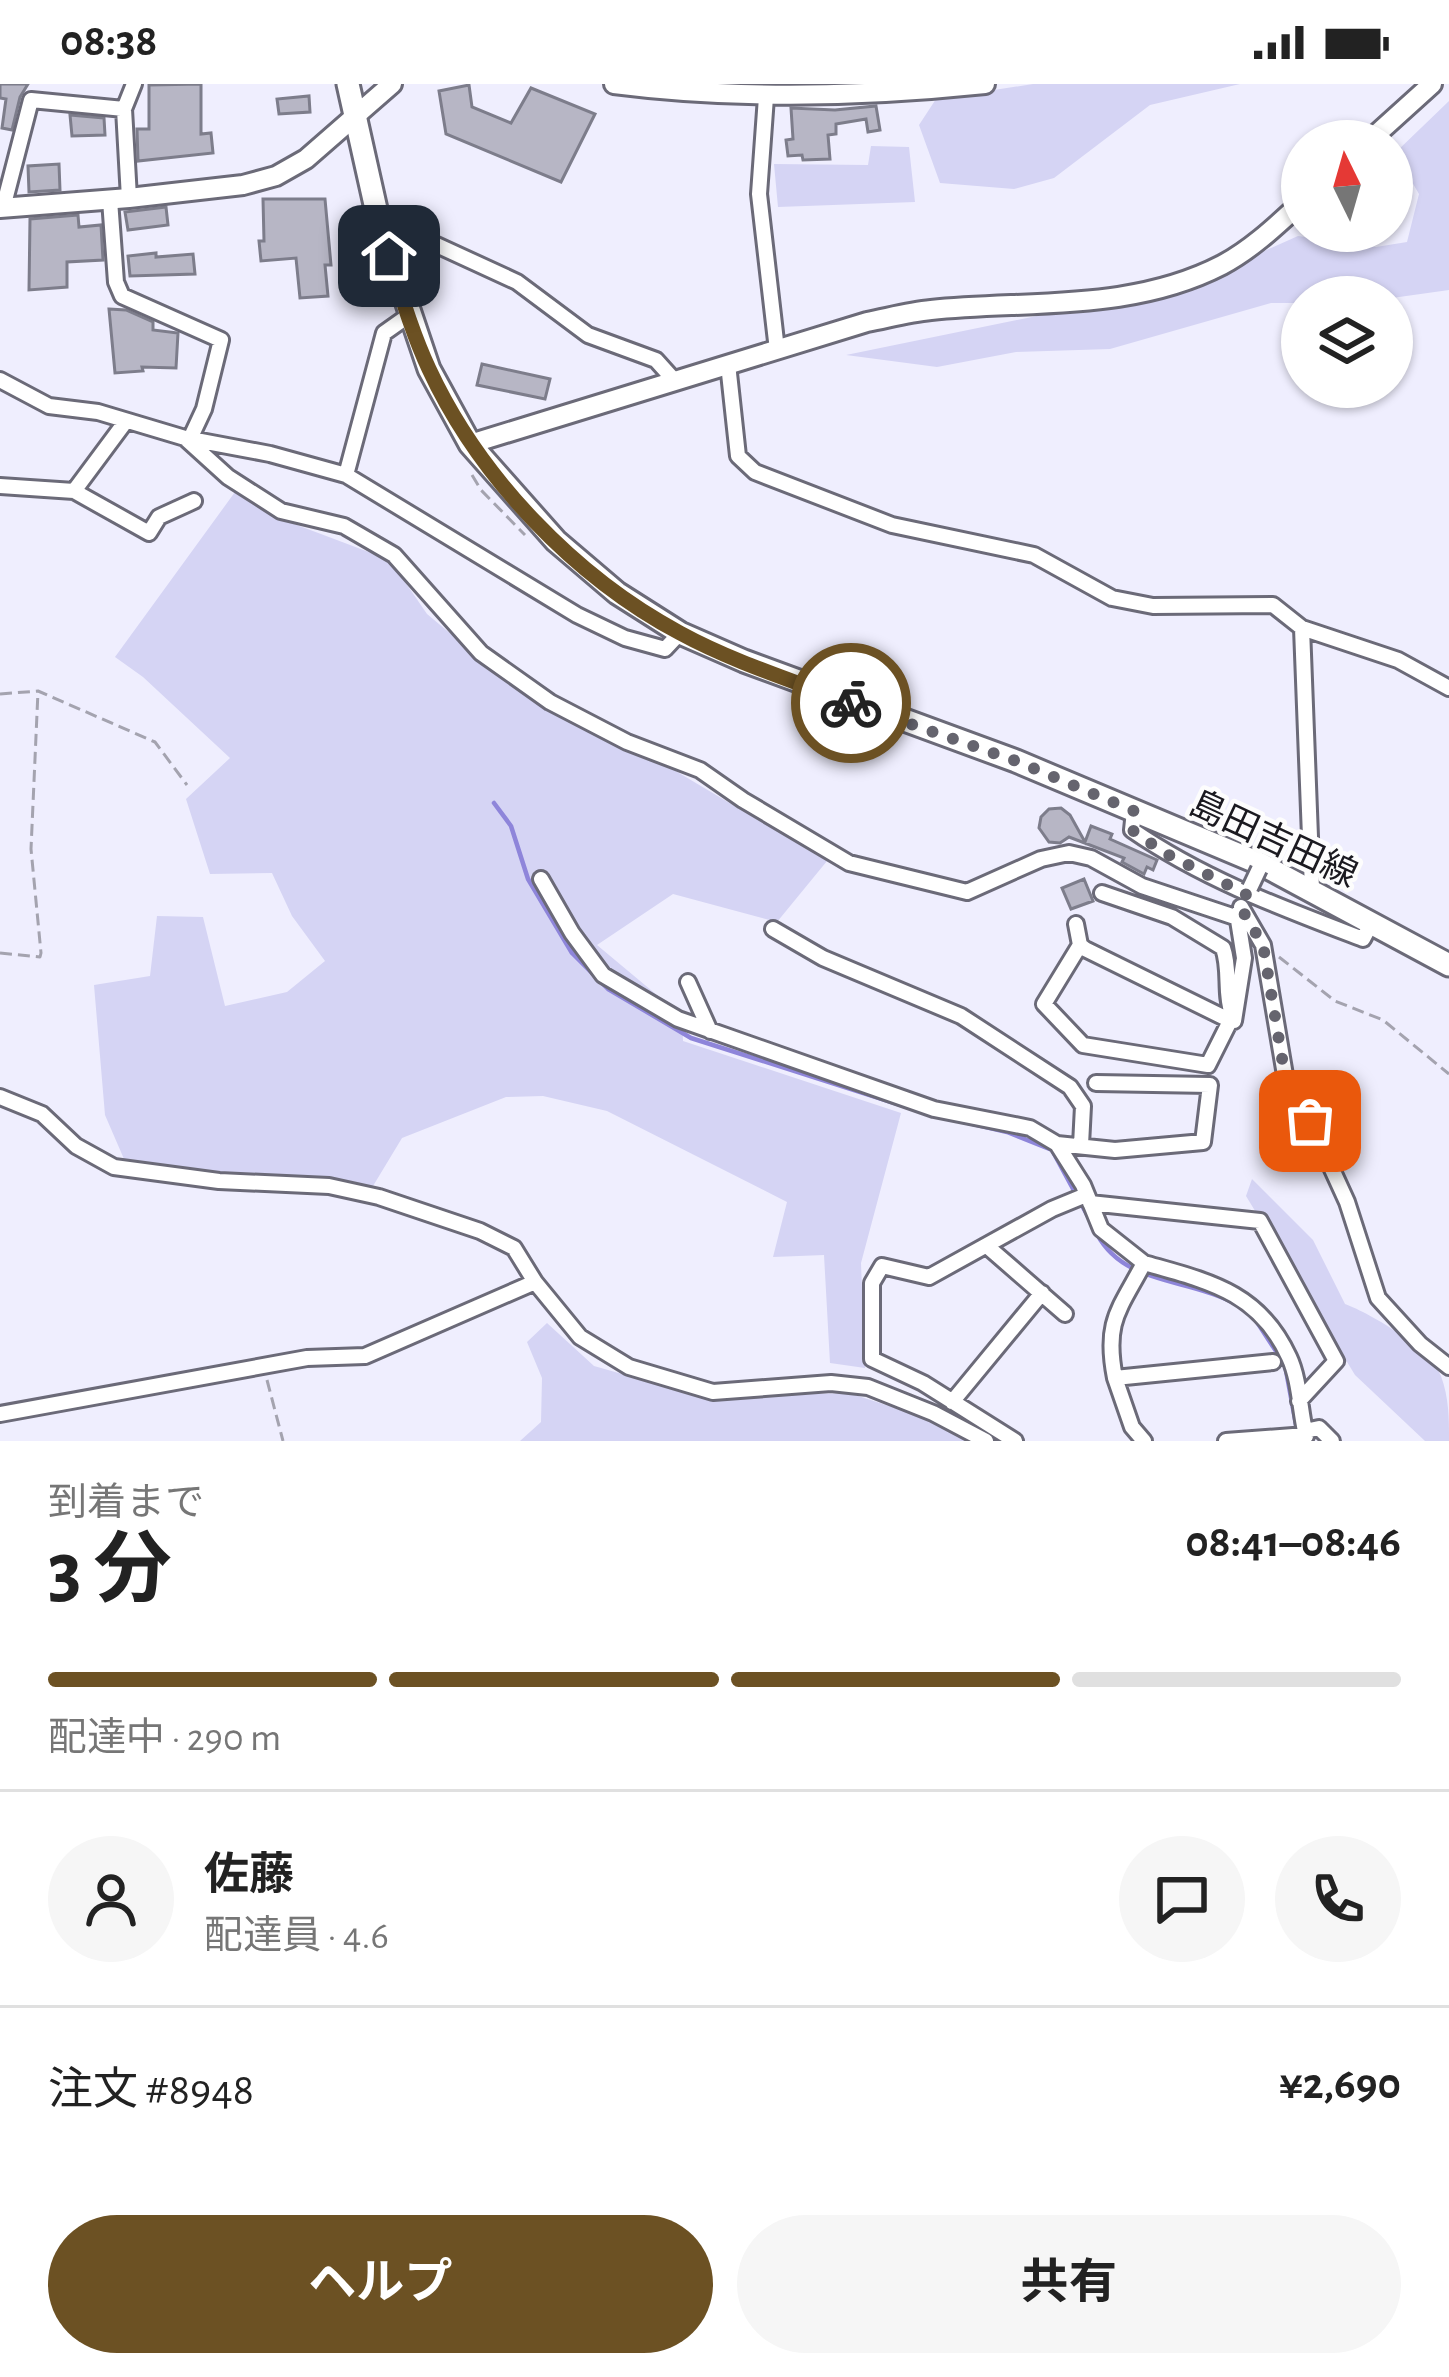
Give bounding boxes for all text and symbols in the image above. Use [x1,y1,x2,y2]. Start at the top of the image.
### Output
text: 08:38 [60,19,158,64]
north arrow [1281,120,1413,252]
map controls [1281,120,1413,408]
pin [338,205,440,307]
icon: home [356,223,422,289]
button: layers [1281,276,1413,408]
courier [791,643,911,763]
icon: bike [818,670,884,736]
street label: 島田吉田線 [1184,784,1363,894]
pin [1259,1070,1361,1172]
icon: bag [1277,1088,1343,1154]
text: 到着まで [48,1484,204,1523]
text: 08:41–08:46 [1185,1520,1401,1565]
text: 3 分 [48,1533,171,1611]
text: 配達中 · 290 m [48,1719,281,1758]
button: person [48,1836,174,1962]
button: chat [1119,1836,1245,1962]
button: phone [1275,1836,1401,1962]
text: 佐藤 [204,1853,294,1898]
text: 配達員 · 4.6 [204,1917,389,1956]
text: ¥2,690 [1279,2062,1401,2107]
text: 注文 #8948 [48,2068,254,2113]
button: ヘルプ [48,2215,713,2353]
button: 共有 [737,2215,1401,2353]

